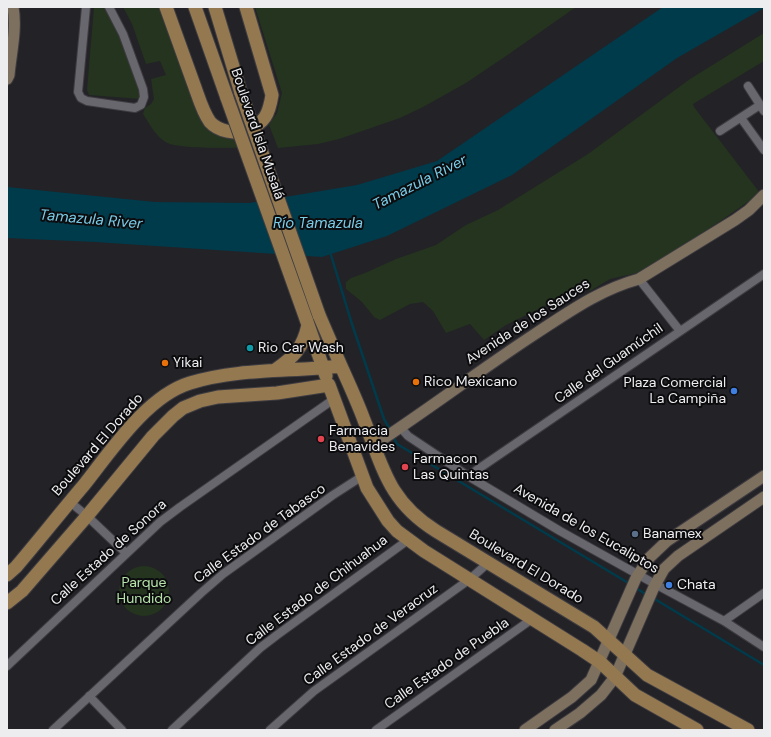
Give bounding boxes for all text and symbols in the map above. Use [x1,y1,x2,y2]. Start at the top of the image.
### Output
street label: Boulevard Isla Musalá [227,66,287,202]
water label: Tamazula River [370,152,470,214]
water label: Tamazula River [39,207,143,233]
water label: Río Tamazula [273,215,363,233]
street label: Avenida de los Sauces [463,276,593,368]
street label: Calle del Guamúchil [552,320,666,408]
place label: Rio Car Wash [258,340,344,356]
marker: Rio Car Wash [245,343,255,353]
place label: Yikai [173,355,202,371]
marker: Yikai [160,358,170,368]
place label: Rico Mexicano [424,374,517,390]
place label: Plaza Comercial La Campiña [624,375,726,408]
marker: Rico Mexicano [411,377,421,387]
marker: Plaza Comercial La Campiña [729,386,739,396]
street label: Boulevard El Dorado [49,390,147,500]
place label: Farmacia Benavides [329,423,395,456]
marker: Farmacia Benavides [316,434,326,444]
place label: Farmacon Las Quintas [413,451,489,484]
marker: Farmacon Las Quintas [400,462,410,472]
street label: Calle Estado de Tabasco [191,481,329,587]
street label: Avenida de los Eucaliptos [510,481,662,577]
street label: Calle Estado de Sonora [48,497,170,609]
street label: Boulevard El Dorado [466,526,586,608]
place label: Banamex [643,526,702,542]
marker: Banamex [630,529,640,539]
street label: Calle Estado de Chihuahua [243,532,391,650]
park label: Parque Hundido [117,575,171,608]
place label: Chata [677,577,716,593]
marker: Chata [664,580,674,590]
street label: Calle Estado de Veracruz [301,581,441,689]
street label: Calle Estado de Puebla [381,615,513,713]

